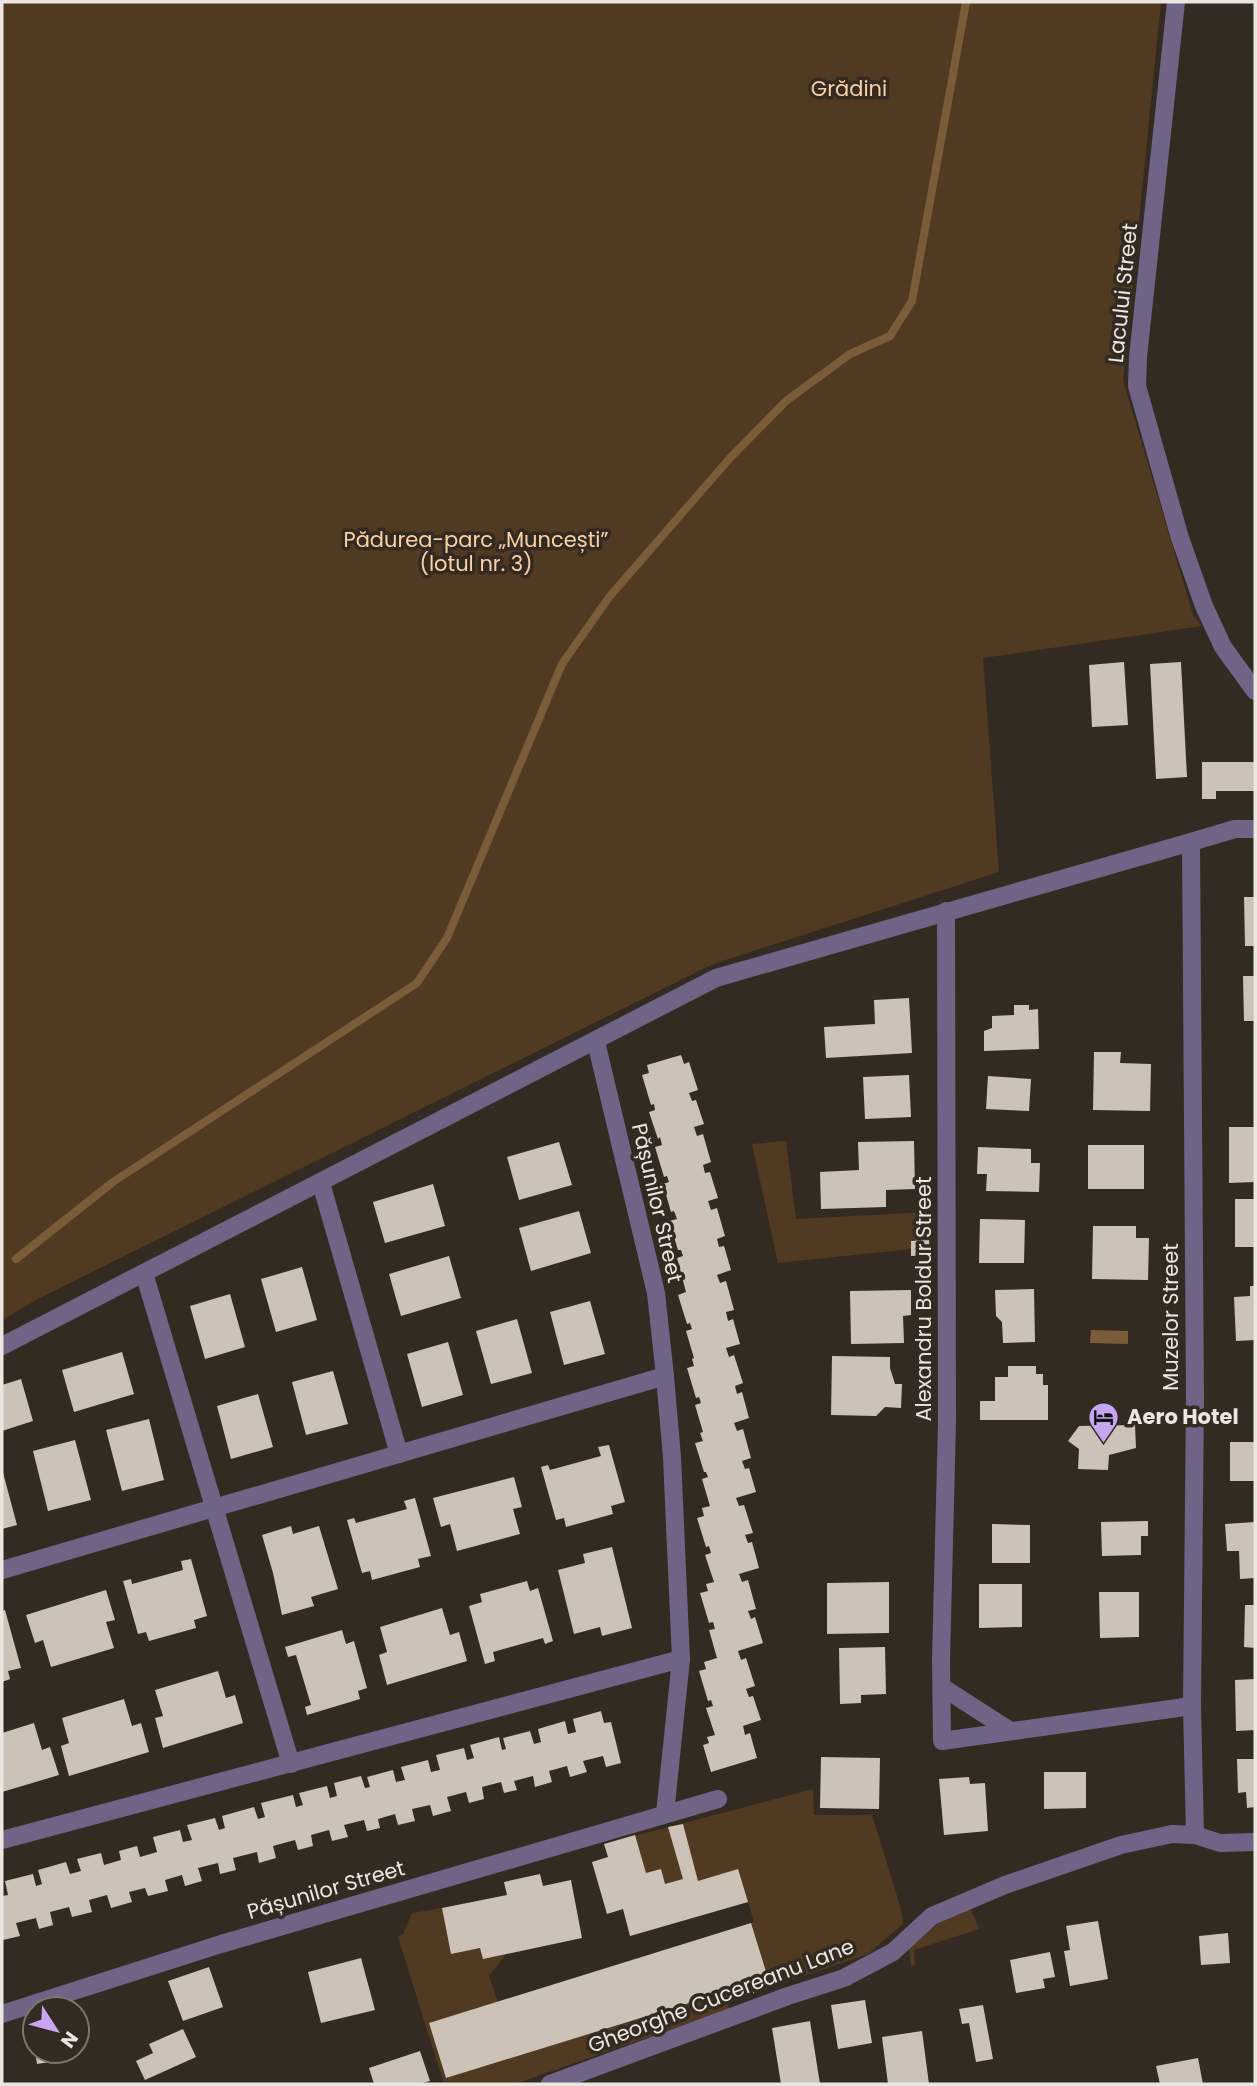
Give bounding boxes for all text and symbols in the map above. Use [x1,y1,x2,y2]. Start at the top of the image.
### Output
park label: Grădini [811,74,887,103]
street label: Lacului Street [1101,222,1144,364]
park label: Pădurea-parc „Muncești” (lotul nr. 3) [343,525,609,578]
street label: Pășunilor Street [625,1120,690,1286]
street label: Alexandru Boldur Street [909,1176,938,1422]
street label: Muzelor Street [1156,1243,1185,1391]
hotel icon: Aero Hotel [1087,1400,1121,1444]
place label: Aero Hotel [1127,1402,1239,1431]
street label: Pășunilor Street [244,1853,408,1926]
street label: Gheorghe Cucereanu Lane [584,1931,858,2060]
north arrow [21,1995,91,2065]
text: N [54,2026,84,2053]

